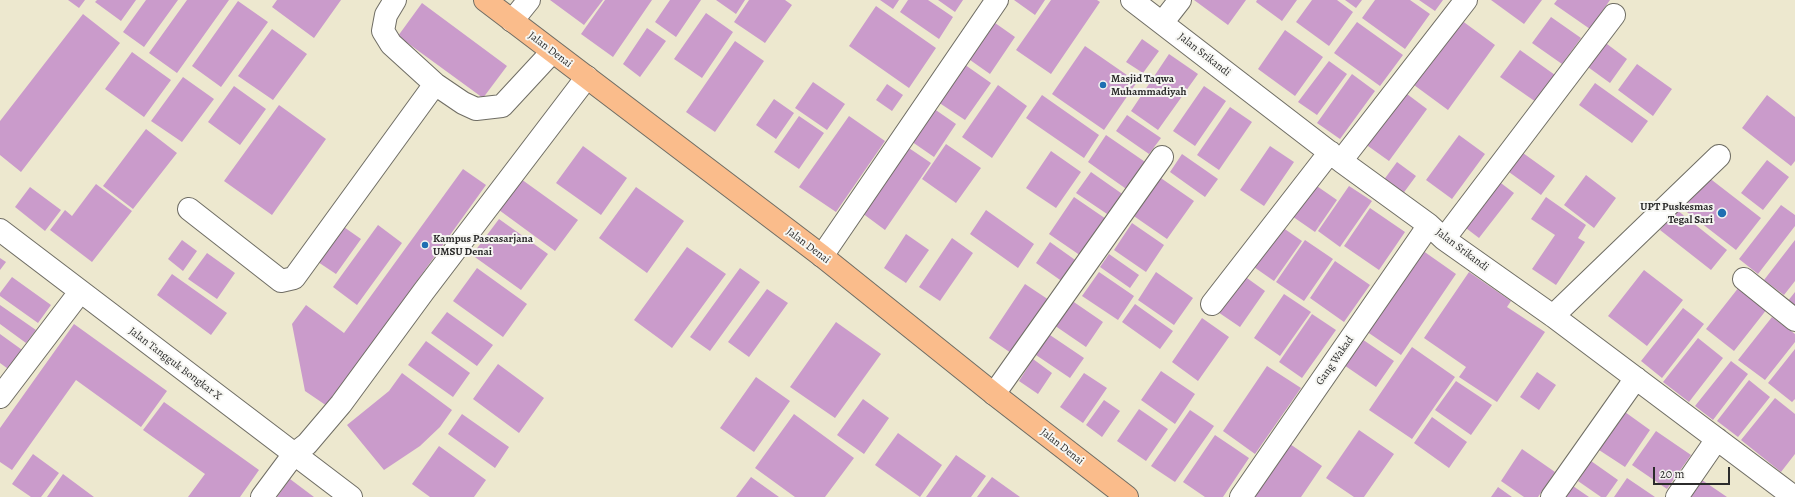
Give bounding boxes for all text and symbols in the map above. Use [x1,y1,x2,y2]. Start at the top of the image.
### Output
street label: Jalan Denai [526,29,574,71]
street label: Jalan Srikandi [1175,30,1233,80]
place label: Masjid Taqwa Muhammadiyah [1111,72,1186,98]
marker: Masjid Taqwa Muhammadiyah [1098,80,1108,90]
place label: UPT Puskesmas Tegal Sari [1640,200,1713,226]
marker: UPT Puskesmas Tegal Sari [1716,207,1728,219]
street label: Jalan Denai [784,225,832,267]
street label: Jalan Srikandi [1433,226,1491,274]
place label: Kampus Pascasarjana UMSU Denai [433,232,533,258]
marker: Kampus Pascasarjana UMSU Denai [420,240,430,250]
street label: Jalan Tangguk Bongkar X [126,325,224,403]
street label: Gang Wakad [1313,334,1357,388]
street label: Jalan Denai [1038,426,1086,468]
scale bar [1655,459,1732,485]
text: 20 m [1660,466,1684,482]

